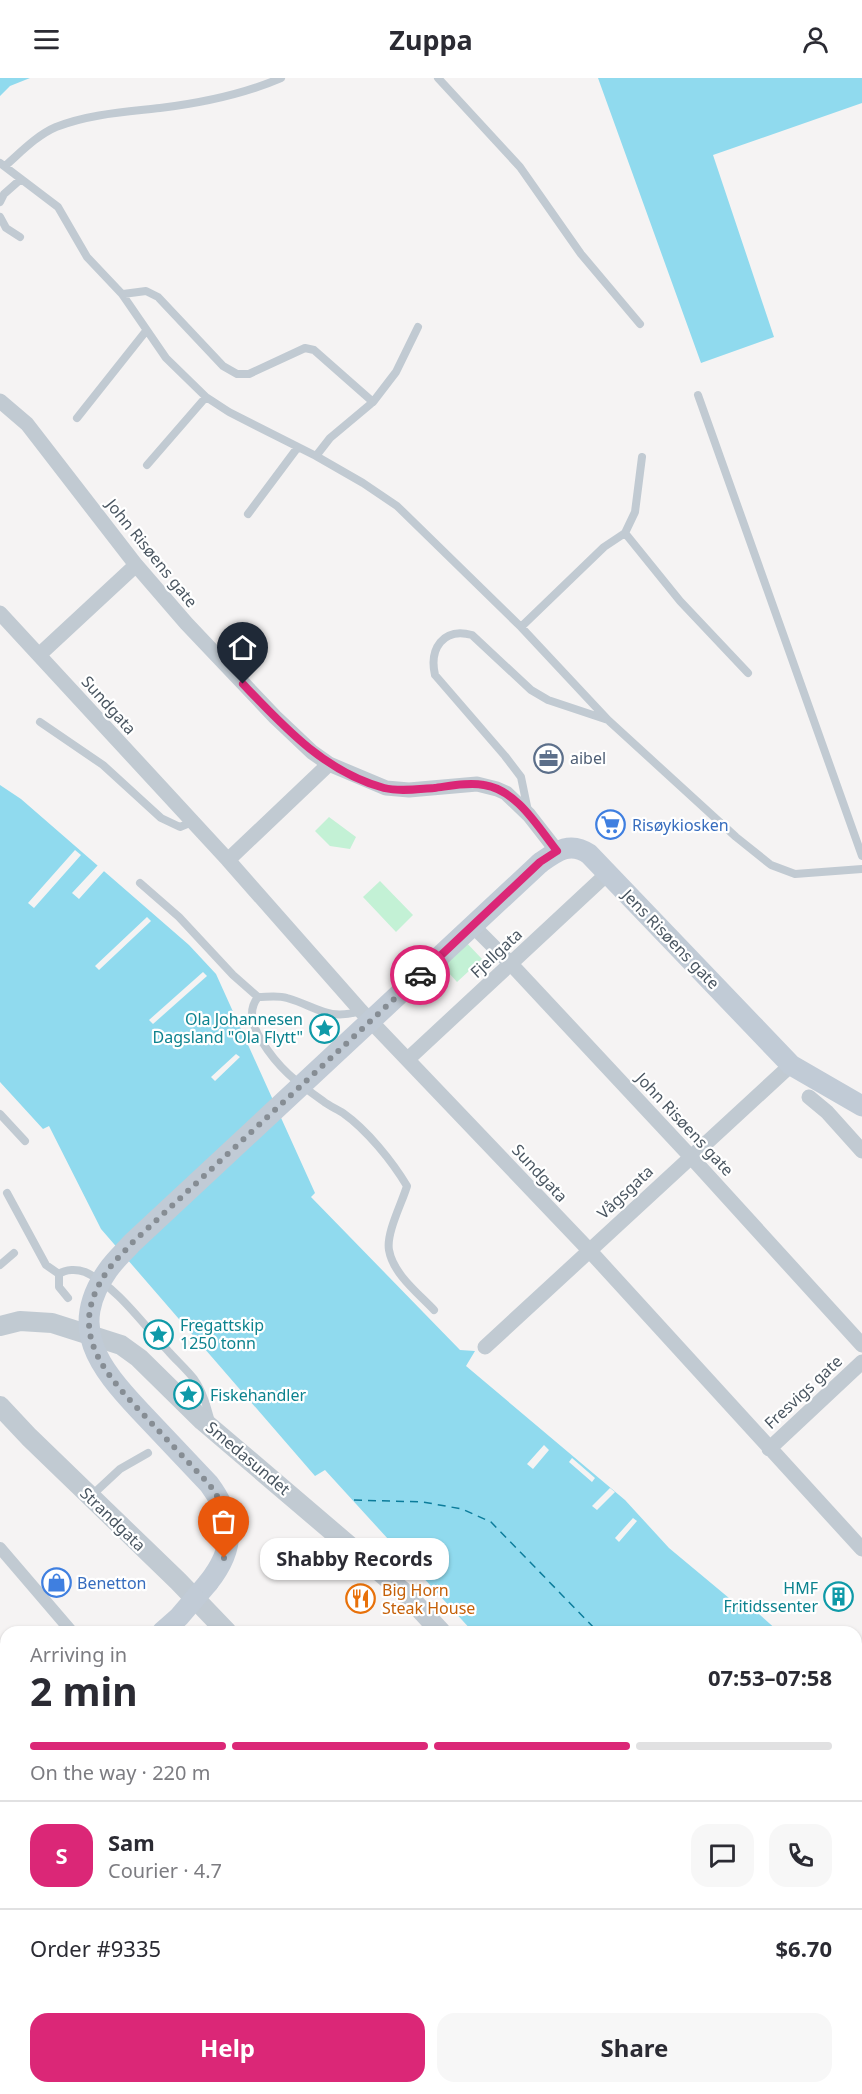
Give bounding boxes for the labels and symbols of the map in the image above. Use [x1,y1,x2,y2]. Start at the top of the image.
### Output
street label: John Risøens gate [100,493,203,612]
pin [217,622,268,684]
street label: Sundgata [77,671,141,739]
office icon: aibel [533,742,565,774]
place label: aibel [570,747,606,769]
supermarket icon: Risøykiosken [595,809,627,841]
place label: Risøykiosken [632,814,729,836]
street label: Jens Risøens gate [616,883,724,994]
street label: Fjellgata [465,923,527,983]
courier [390,945,450,1005]
place label: Ola Johannesen Dagsland "Ola Flytt" [153,1008,303,1048]
place icon: Ola Johannesen Dagsland "Ola Flytt" [308,1012,340,1044]
street label: John Risøens gate [630,1066,739,1180]
street label: Sundgata [507,1139,573,1207]
street label: Vågsgata [592,1160,658,1224]
place label: Fregattskip 1250 tonn [180,1314,264,1354]
place icon: Fregattskip 1250 tonn [143,1318,175,1350]
street label: Fresvigs gate [759,1350,847,1434]
place icon: Fiskehandler [173,1379,205,1411]
place label: Fiskehandler [210,1384,306,1406]
street label: Smedasundet [201,1416,295,1500]
street label: Strandgata [75,1482,151,1556]
pin [198,1496,249,1558]
callout: Shabby Records [260,1537,449,1579]
shop icon: Benetton [40,1567,72,1599]
place label: Benetton [77,1572,146,1594]
place label: HMF Fritidssenter [724,1577,818,1617]
place label: Big Horn Steak House [382,1579,475,1619]
building icon: HMF Fritidssenter [823,1581,855,1613]
restaurant icon: Big Horn Steak House [345,1583,377,1615]

